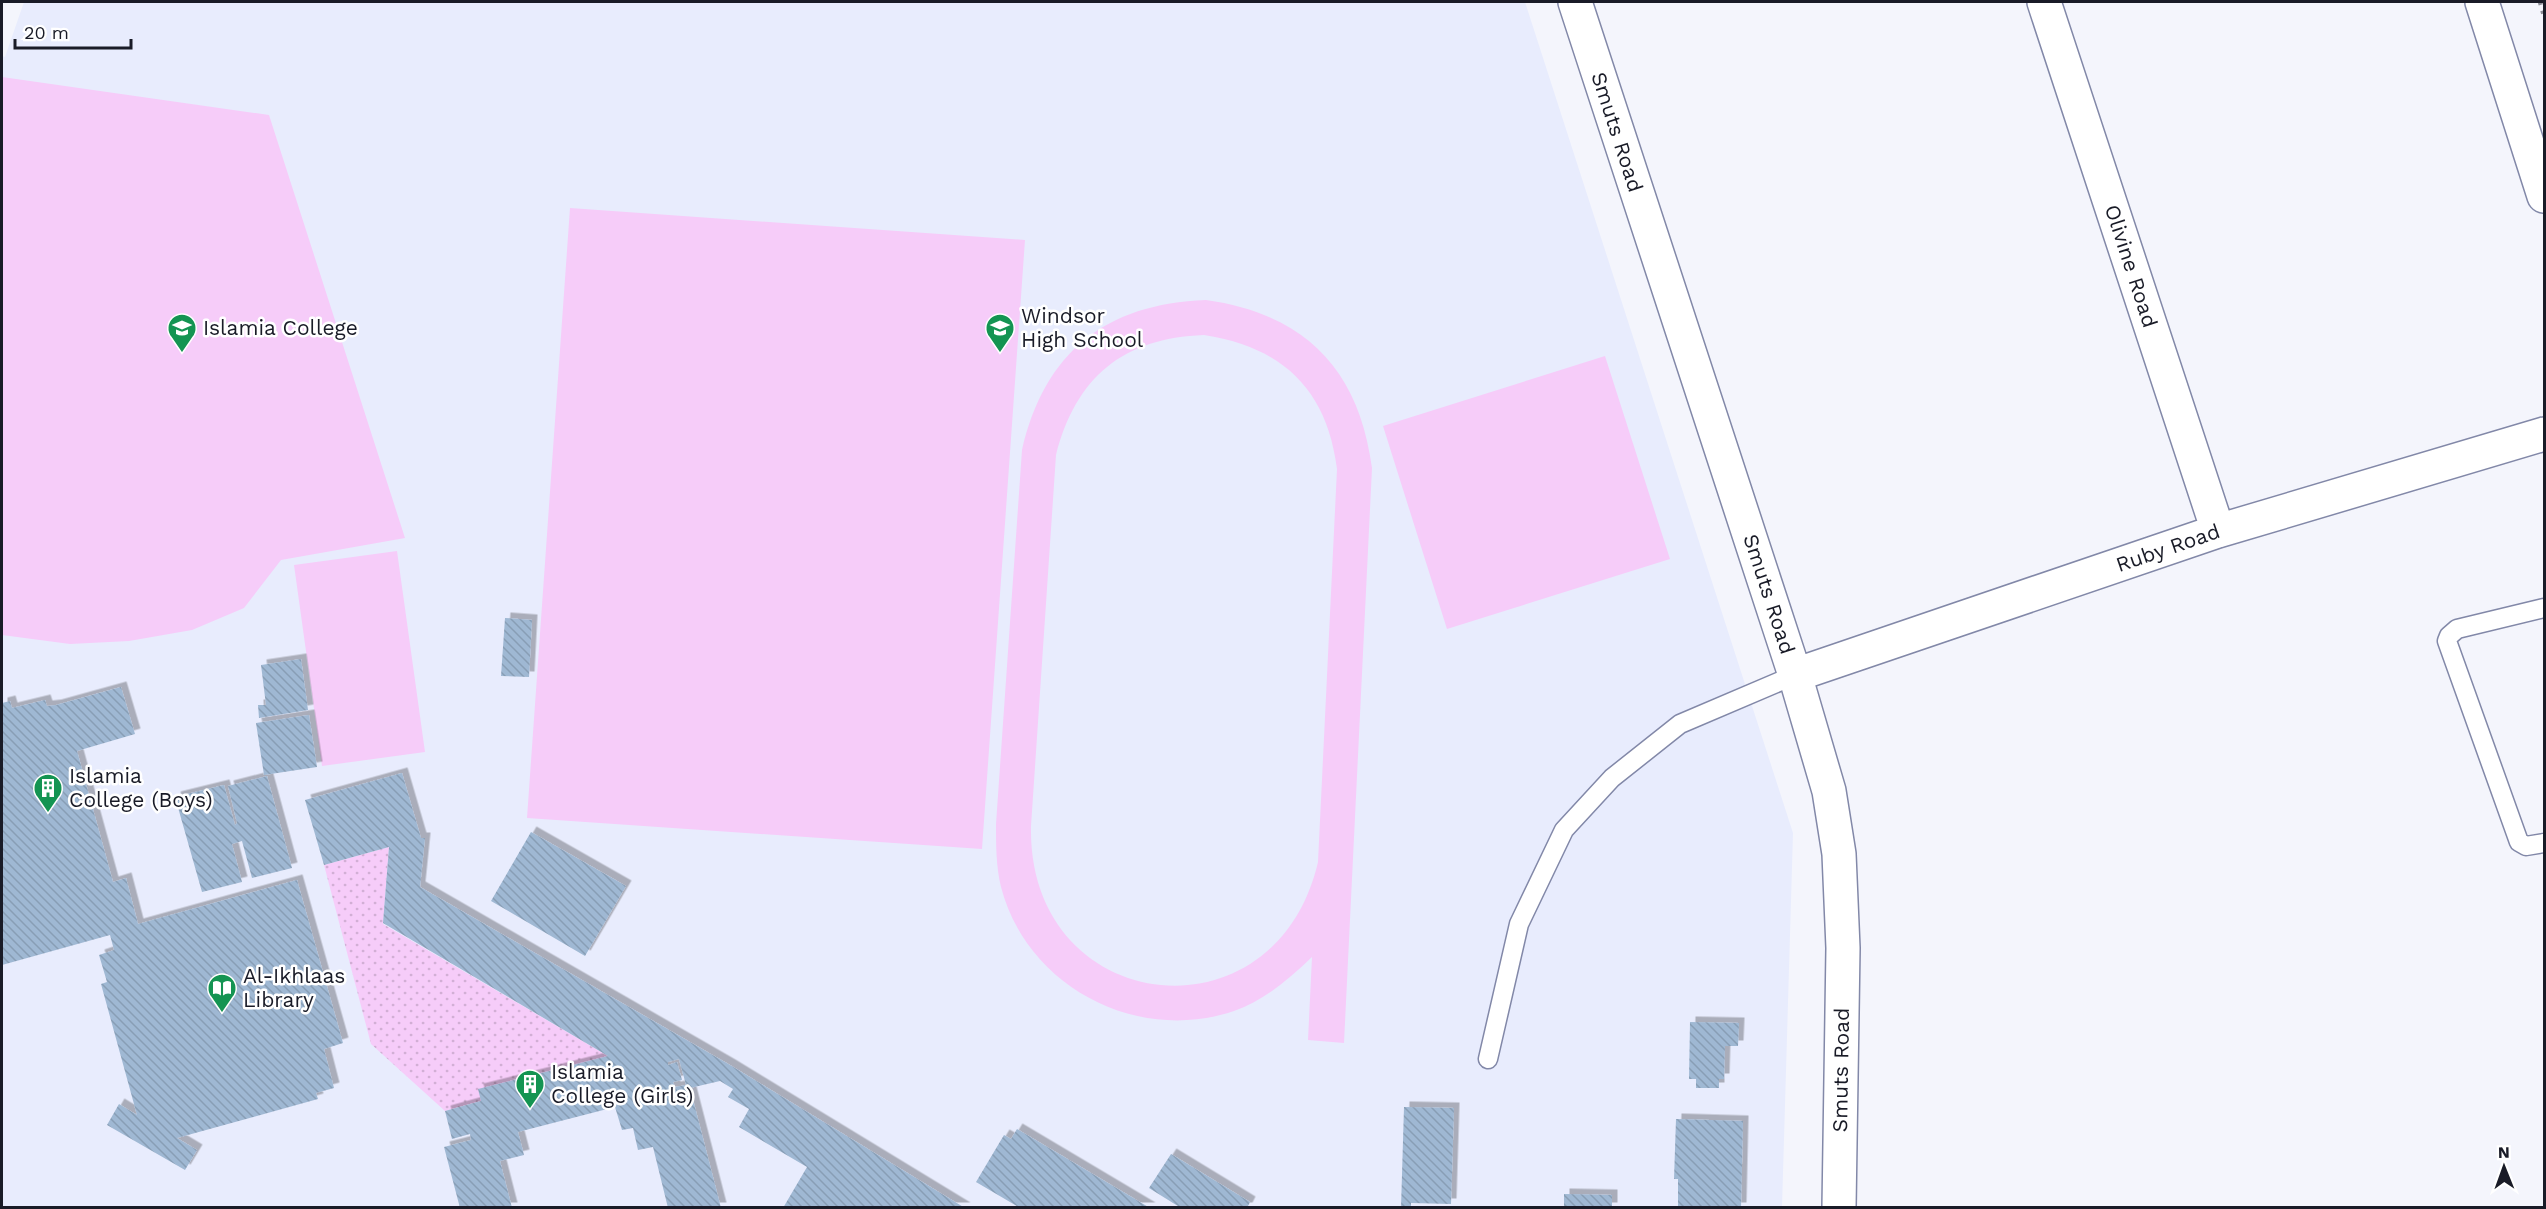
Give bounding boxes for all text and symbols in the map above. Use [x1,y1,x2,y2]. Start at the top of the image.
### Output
scale bar [15,12,130,50]
text: 20 m [24,22,69,43]
street label: Smuts Road [1586,69,1649,195]
street label: Olivine Road [2100,201,2163,330]
place label: Windsor High School [1021,303,1144,352]
school or university icon: Islamia College [166,312,198,354]
school or university icon: Windsor High School [984,312,1016,354]
place label: Islamia College [203,315,358,340]
street label: Ruby Road [2113,518,2223,577]
street label: Smuts Road [1738,531,1801,657]
place label: Islamia College (Boys) [69,763,213,812]
building icon: Islamia College (Boys) [32,772,64,814]
place label: Al-Ikhlaas Library [243,963,345,1012]
library icon: Al-Ikhlaas Library [206,972,238,1014]
street label: Smuts Road [1827,1007,1854,1133]
place label: Islamia College (Girls) [551,1059,693,1108]
building icon: Islamia College (Girls) [514,1068,546,1110]
north arrow [2474,1137,2534,1197]
text: N [2498,1143,2510,1162]

